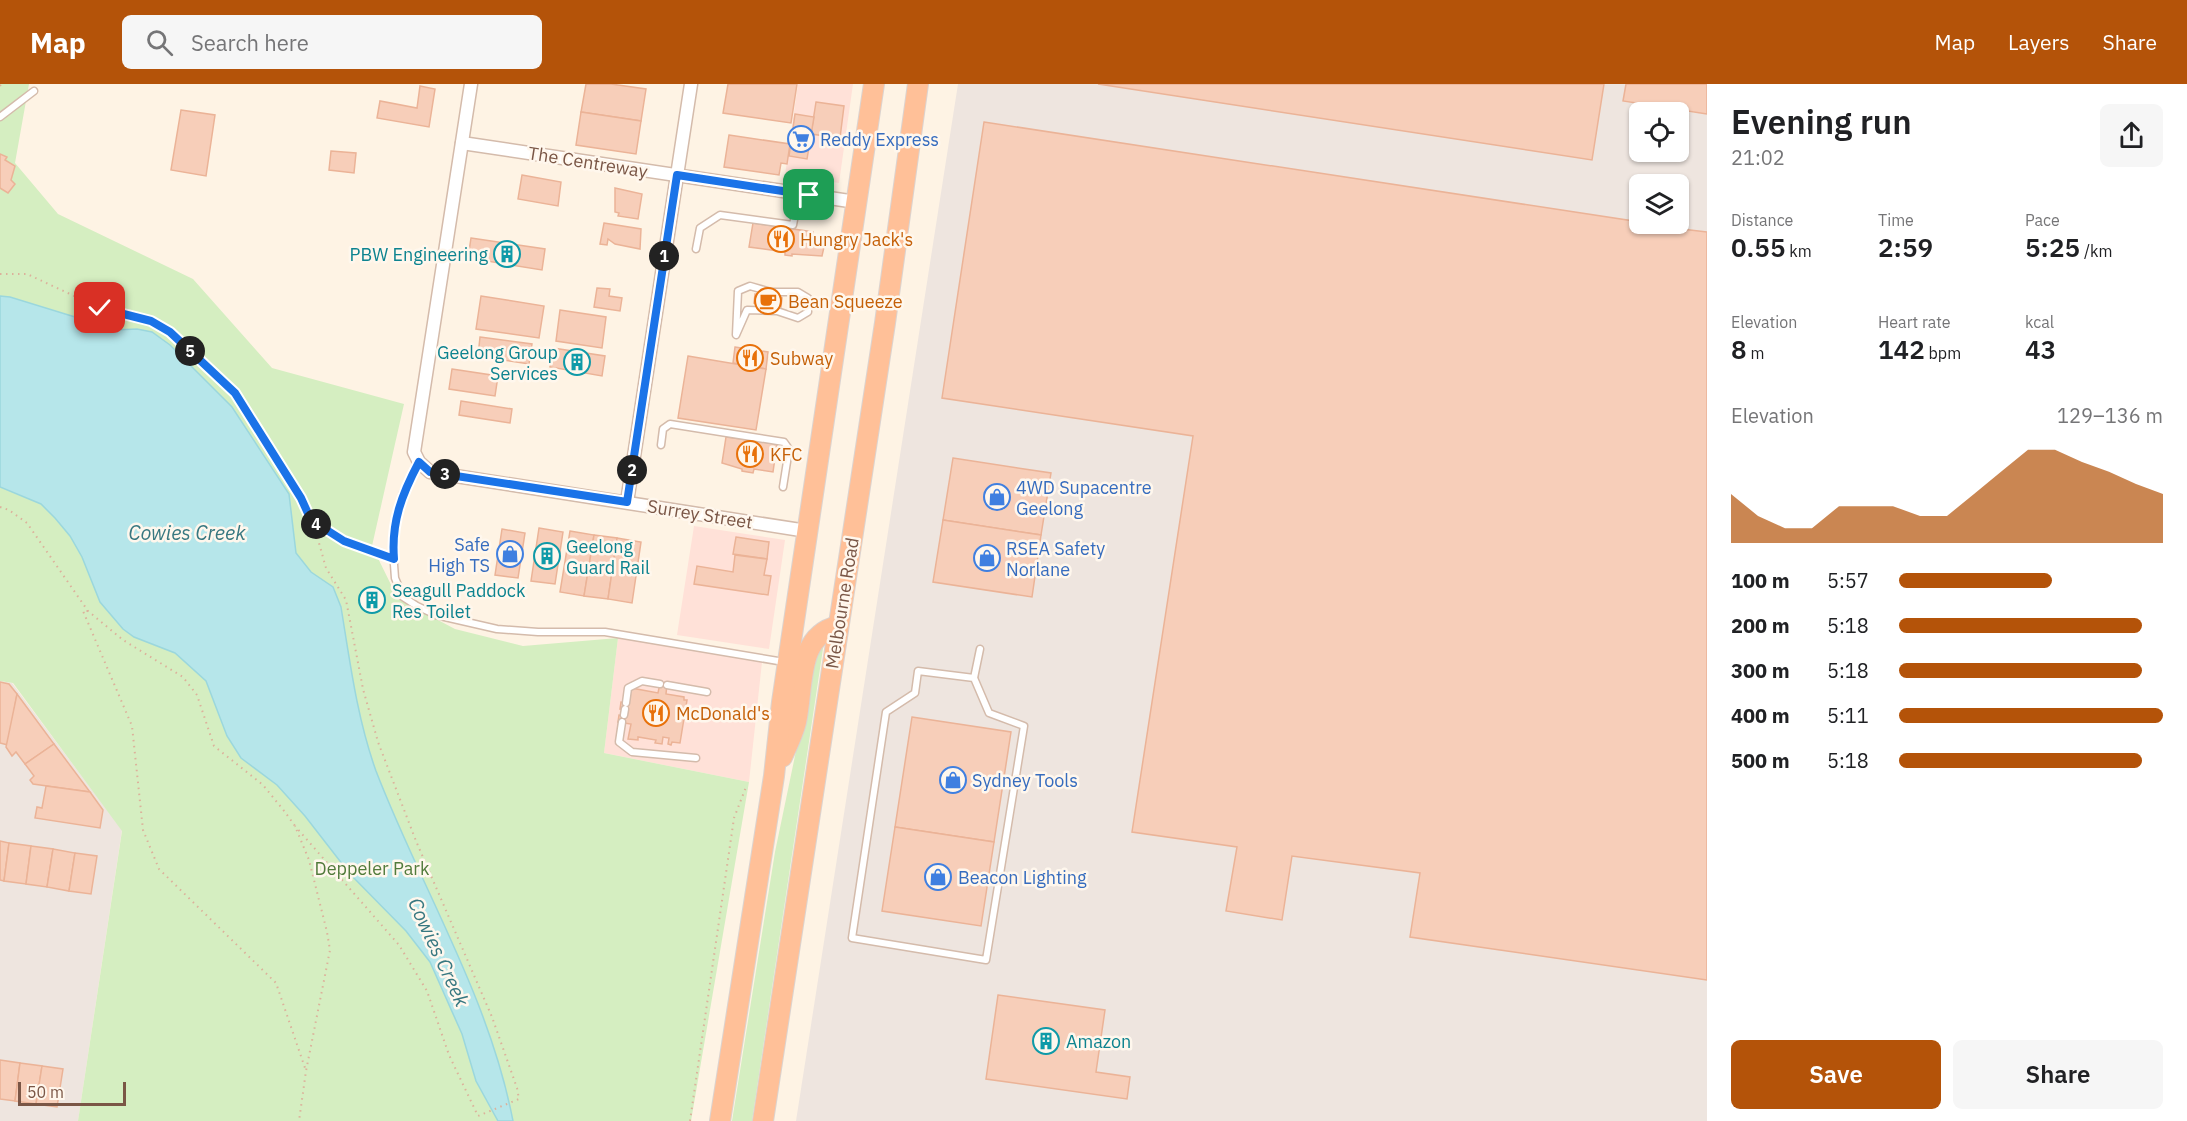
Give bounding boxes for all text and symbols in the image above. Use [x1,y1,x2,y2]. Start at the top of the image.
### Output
search box [122,15,542,69]
text: Map [30,24,86,61]
icon: search [143,26,176,59]
text: Search here [191,28,309,57]
text: Map [1935,28,1975,56]
text: Layers [2008,28,2070,56]
text: Share [2103,28,2157,56]
text: Evening run [1731,100,1912,143]
map controls [1629,102,1689,234]
button: locate [1629,102,1689,162]
button: share [2100,104,2163,167]
supermarket icon: Reddy Express [786,124,816,154]
place label: Reddy Express [820,128,939,151]
street label: The Centreway [527,141,649,183]
text: 21:02 [1731,144,1785,171]
pin [783,169,834,220]
button: layers [1629,174,1689,234]
icon: arrive [792,178,825,211]
text: Distance [1731,210,1793,230]
text: Time [1878,210,1914,230]
text: Pace [2025,210,2060,230]
restaurant icon: Hungry Jack's [766,224,796,254]
place label: Hungry Jack's [800,228,913,251]
text: 0.55 [1731,230,1786,264]
text: 2:59 [1878,230,1933,264]
text: 5:25 [2025,230,2080,264]
building icon: PBW Engineering [492,239,522,269]
pin: 1 [649,241,679,271]
text: km [1786,241,1812,261]
text: /km [2080,241,2112,261]
place label: PBW Engineering [350,243,488,266]
text: 1 [659,246,669,266]
pin [74,282,125,333]
cafe icon: Bean Squeeze [753,286,783,316]
place label: Bean Squeeze [788,290,903,313]
icon: check [83,291,116,324]
text: Elevation [1731,312,1797,332]
text: Heart rate [1878,312,1951,332]
text: kcal [2025,312,2054,332]
text: 8 [1731,332,1747,366]
text: 142 [1878,332,1925,366]
text: 43 [2025,332,2056,366]
pin: 5 [175,336,205,366]
text: 5 [185,341,195,361]
place label: Geelong Group Services [437,341,558,385]
restaurant icon: Subway [735,343,765,373]
text: m [1747,343,1764,363]
text: bpm [1925,343,1961,363]
building icon: Geelong Group Services [562,347,592,377]
place label: Subway [770,347,833,370]
text: Elevation [1731,402,1814,429]
text: 129–136 m [2057,402,2163,429]
restaurant icon: KFC [735,439,765,469]
place label: KFC [770,443,802,466]
pin: 2 [617,455,647,485]
pin: 3 [430,459,460,489]
text: 2 [627,460,637,480]
text: 3 [440,464,450,484]
place label: 4WD Supacentre Geelong [1016,476,1152,520]
shop icon: 4WD Supacentre Geelong [982,482,1012,512]
street label: Surrey Street [646,494,754,534]
pin: 4 [301,509,331,539]
text: 4 [311,514,321,534]
water label: Cowies Creek [128,519,246,546]
place label: Safe High TS [428,533,490,577]
place label: Geelong Guard Rail [566,535,650,579]
street label: Melbourne Road [820,536,864,670]
place label: RSEA Safety Norlane [1006,537,1105,581]
shop icon: Safe High TS [495,539,525,569]
building icon: Geelong Guard Rail [532,541,562,571]
shop icon: RSEA Safety Norlane [972,543,1002,573]
text: 100 m [1731,567,1790,594]
text: 5:57 [1827,567,1869,594]
place label: Seagull Paddock Res Toilet [392,579,526,623]
building icon: Seagull Paddock Res Toilet [357,585,387,615]
text: 200 m [1731,612,1790,639]
text: 5:18 [1827,612,1869,639]
text: 300 m [1731,657,1790,684]
text: 5:18 [1827,657,1869,684]
restaurant icon: McDonald's [641,698,671,728]
place label: McDonald's [676,702,770,725]
text: 400 m [1731,702,1790,729]
text: 5:11 [1827,702,1869,729]
text: 500 m [1731,747,1790,774]
text: 5:18 [1827,747,1869,774]
shop icon: Sydney Tools [938,765,968,795]
place label: Sydney Tools [972,769,1078,792]
park label: Deppeler Park [315,857,430,880]
shop icon: Beacon Lighting [923,862,953,892]
place label: Beacon Lighting [958,866,1087,889]
water label: Cowies Creek [402,893,476,1011]
building icon: Amazon [1031,1026,1061,1056]
place label: Amazon [1066,1030,1131,1053]
button: Save [1731,1040,1941,1109]
button: Share [1953,1040,2163,1109]
scale bar [18,1079,126,1106]
text: 50 m [27,1082,64,1102]

